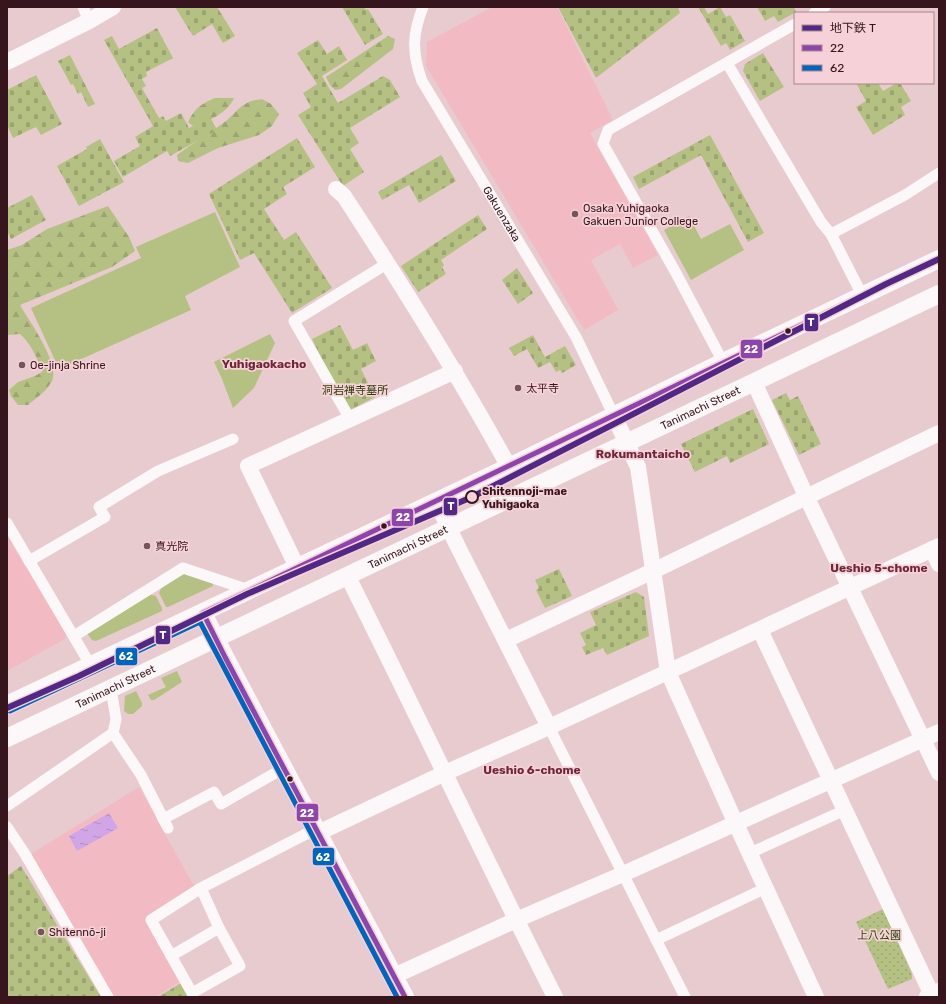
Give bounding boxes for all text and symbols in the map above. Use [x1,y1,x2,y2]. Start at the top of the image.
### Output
legend [794,12,934,84]
text: 地下鉄 T [830,21,876,35]
text: 22 [830,41,844,55]
text: 62 [830,61,844,75]
street label: Gakuenzaka [480,184,523,244]
place label: Osaka Yuhigaoka Gakuen Junior College [583,202,698,228]
marker: Osaka Yuhigaoka Gakuen Junior College [570,209,580,219]
line badge: T [804,313,819,332]
text: T [808,316,815,329]
unlabelled marker [783,326,793,336]
line badge: 22 [740,339,763,359]
text: 22 [744,343,758,356]
district label: Yuhigaokacho [222,357,306,371]
place label: Oe-jinja Shrine [30,359,106,372]
marker: Oe-jinja Shrine [17,360,27,370]
place label: 太平寺 [526,382,559,395]
marker: 太平寺 [513,383,523,393]
street label: Tanimachi Street [658,383,743,432]
park label: 洞岩禅寺墓所 [322,384,389,397]
district label: Rokumantaicho [596,447,690,461]
place label: Shitennoji-mae Yuhigaoka [482,485,567,511]
marker: Shitennoji-mae Yuhigaoka [465,490,479,504]
line badge: T [443,497,458,516]
text: T [448,500,455,513]
line badge: 22 [391,508,414,527]
text: 22 [396,511,410,524]
unlabelled marker [379,521,389,531]
street label: Tanimachi Street [366,522,450,572]
place label: 真光院 [155,540,188,553]
marker: 真光院 [142,541,152,551]
district label: Ueshio 5-chome [830,561,928,575]
line badge: T [155,625,171,645]
text: T [160,629,167,642]
line badge: 62 [115,647,138,666]
text: 62 [119,650,133,663]
street label: Tanimachi Street [73,662,158,711]
district label: Ueshio 6-chome [483,763,581,777]
unlabelled marker [285,774,295,784]
line badge: 22 [296,803,319,822]
text: 22 [300,807,314,820]
line badge: 62 [312,847,335,866]
text: 62 [316,851,330,864]
place label: Shitennō-ji [49,926,106,939]
marker: Shitennō-ji [36,927,46,937]
park label: 上八公園 [857,929,901,942]

